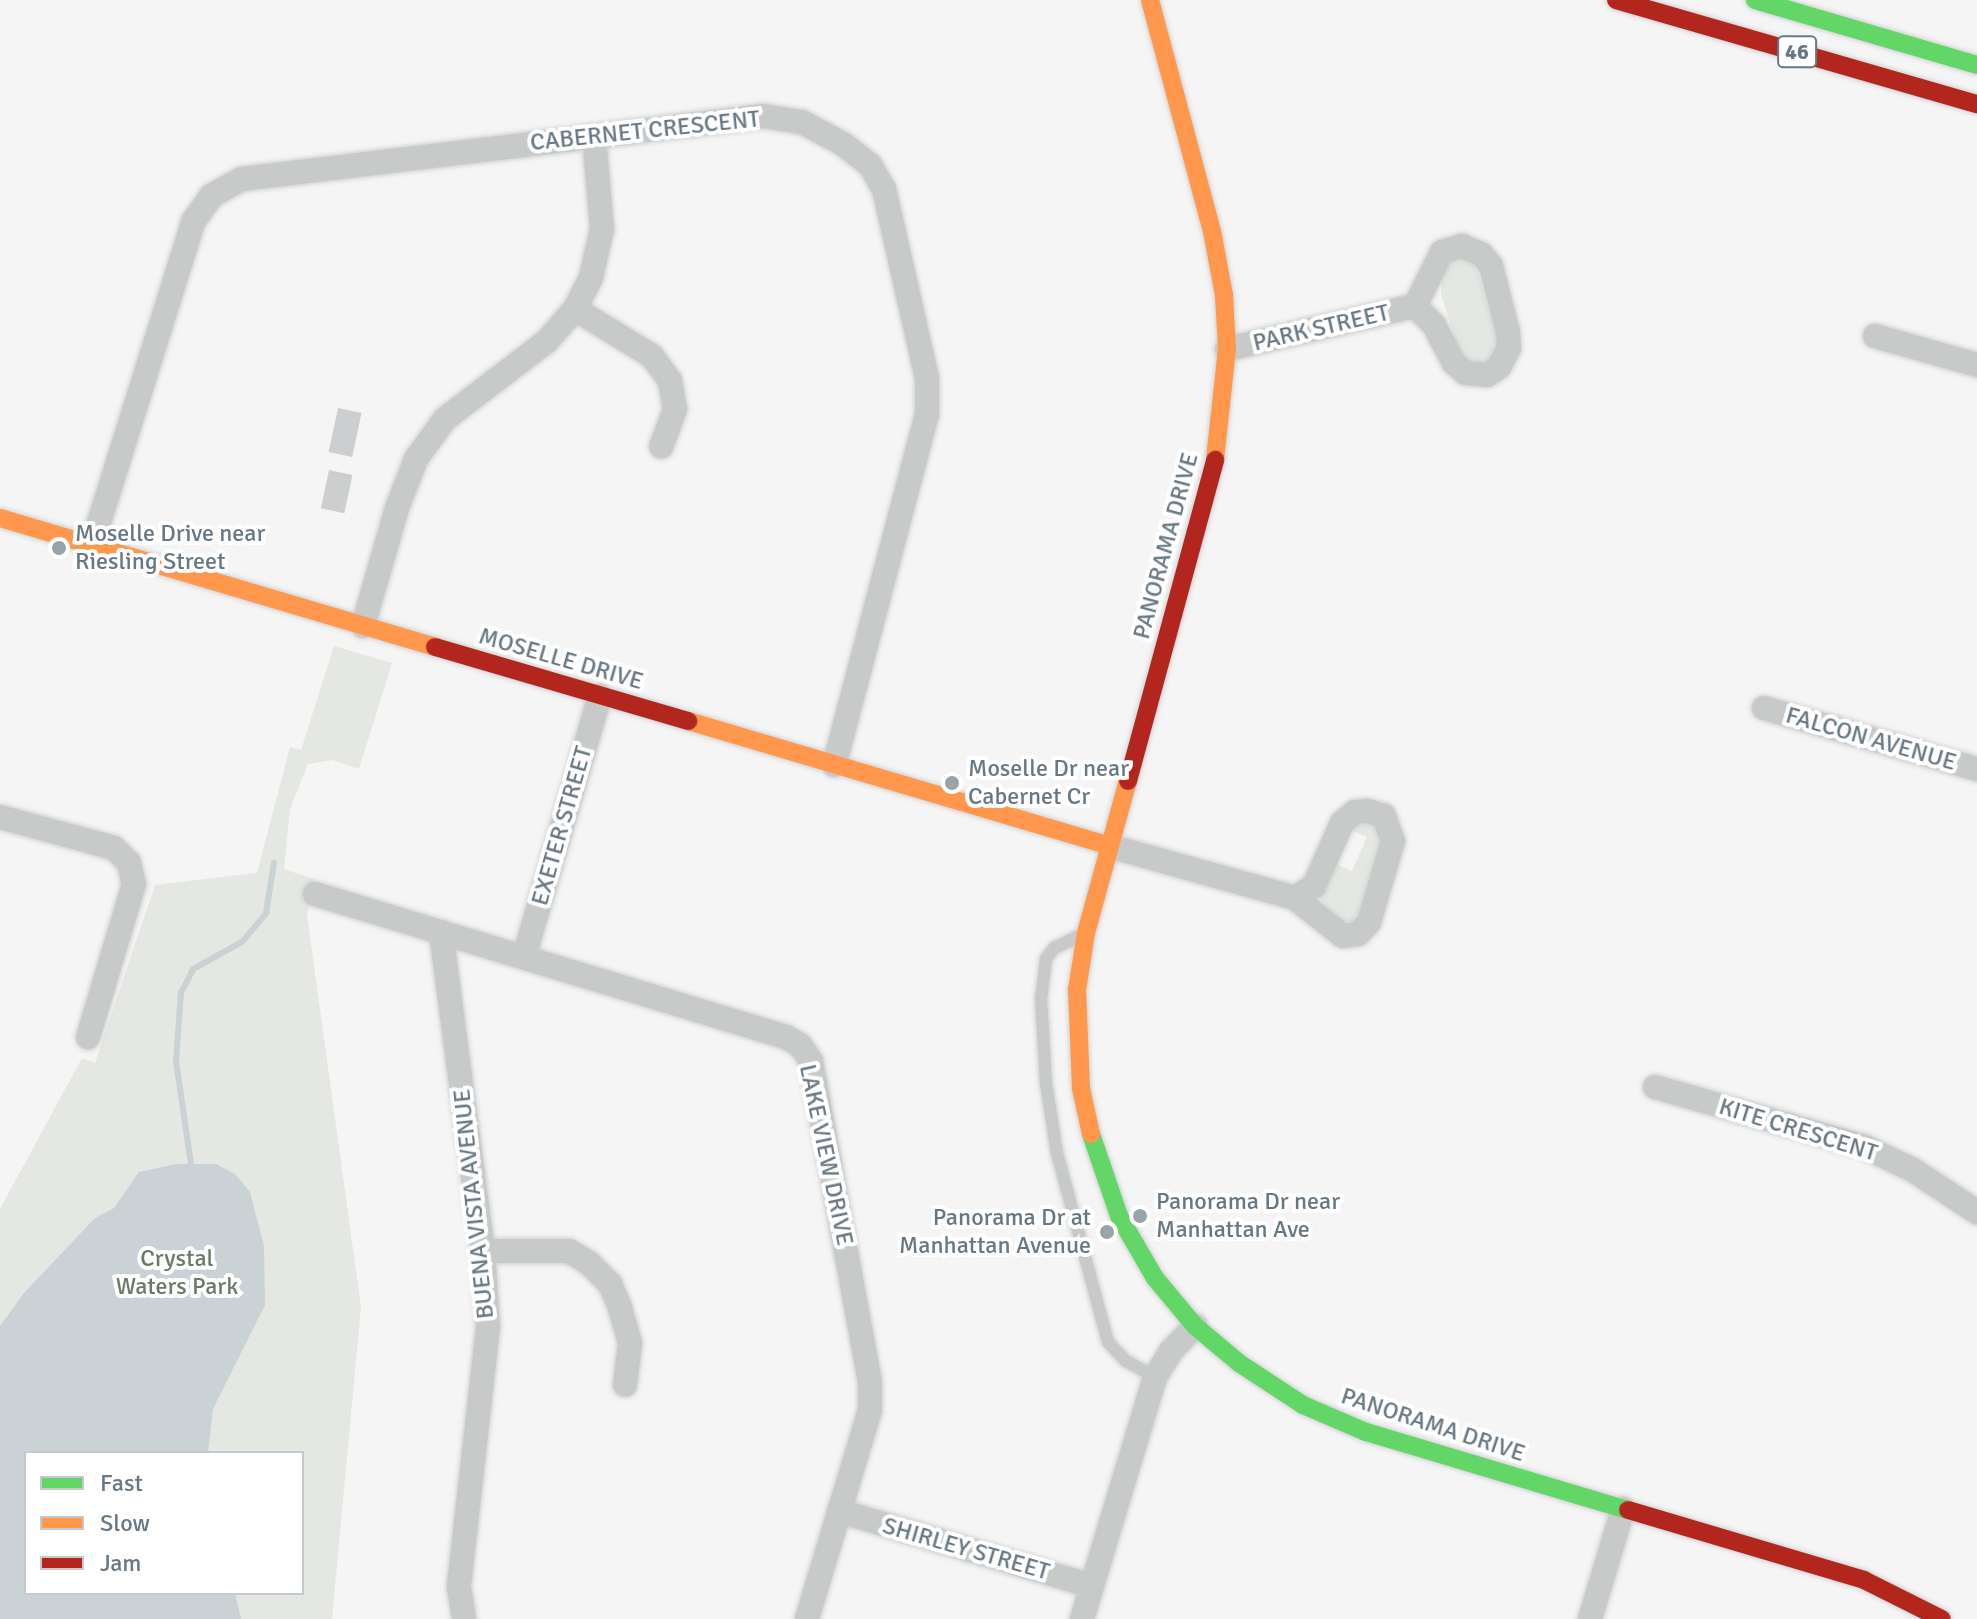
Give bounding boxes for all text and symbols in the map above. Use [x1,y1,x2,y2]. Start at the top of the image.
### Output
road number: 46 [1777,34,1817,70]
street label: CABERNET CRESCENT [529,105,761,157]
street label: PARK STREET [1250,298,1392,358]
street label: PANORAMA DRIVE [1127,450,1205,642]
place label: Moselle Drive near Riesling Street [75,520,265,576]
marker: Moselle Drive near Riesling Street [50,539,68,557]
street label: MOSELLE DRIVE [475,622,647,696]
street label: FALCON AVENUE [1782,701,1960,777]
street label: EXETER STREET [526,743,598,909]
place label: Moselle Dr near Cabernet Cr [968,755,1129,811]
marker: Moselle Dr near Cabernet Cr [943,774,961,792]
street label: LAKE VIEW DRIVE [793,1062,859,1248]
street label: BUENA VISTA AVENUE [448,1088,500,1320]
street label: KITE CRESCENT [1715,1092,1881,1168]
place label: Panorama Dr near Manhattan Ave [1156,1188,1340,1244]
place label: Panorama Dr at Manhattan Avenue [899,1204,1091,1260]
marker: Panorama Dr near Manhattan Ave [1131,1207,1149,1225]
marker: Panorama Dr at Manhattan Avenue [1098,1223,1116,1241]
park label: Crystal Waters Park [116,1245,238,1301]
street label: PANORAMA DRIVE [1337,1382,1529,1468]
legend [24,1451,304,1595]
text: Fast [100,1468,143,1498]
text: Slow [100,1508,150,1538]
street label: SHIRLEY STREET [879,1511,1053,1587]
text: Jam [100,1548,141,1578]

